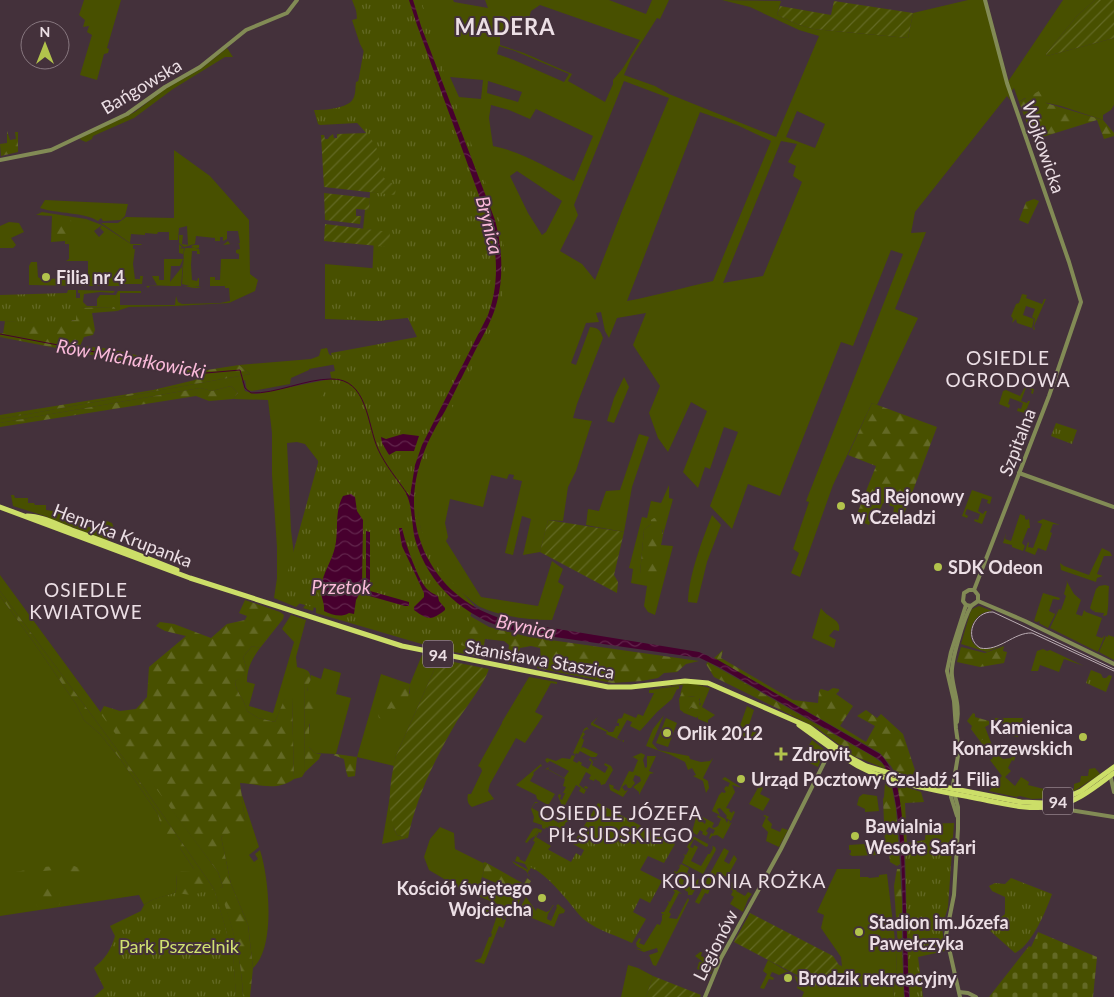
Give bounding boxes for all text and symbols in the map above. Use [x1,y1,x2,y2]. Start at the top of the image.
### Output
district label: MADERA [455,13,555,40]
north arrow [20,20,70,70]
text: N [40,23,50,40]
street label: Bańgowska [97,53,185,119]
street label: Wojkowicka [1018,98,1070,196]
water label: Brynica [472,193,508,257]
place label: Filia nr 4 [56,266,125,288]
marker: Filia nr 4 [40,271,52,283]
water label: Rów Michałkowicki [55,334,208,383]
district label: OSIEDLE OGRODOWA [945,346,1071,391]
street label: Szpitalna [994,405,1040,479]
place label: Sąd Rejonowy w Czeladzi [851,485,965,528]
street label: Henryka Krupanka [50,498,196,572]
marker: Sąd Rejonowy w Czeladzi [835,500,847,512]
place label: SDK Odeon [948,556,1043,578]
marker: SDK Odeon [932,561,944,573]
water label: Przetok [311,575,372,598]
district label: OSIEDLE KWIATOWE [29,578,143,623]
water label: Brynica [495,609,557,643]
street label: Stanisława Staszica [463,635,617,683]
road number: 94 [423,641,453,668]
place label: Kamienica Konarzewskich [952,716,1073,759]
place label: Orlik 2012 [677,722,763,744]
marker: Orlik 2012 [661,727,673,739]
marker: Kamienica Konarzewskich [1077,731,1089,743]
place label: Zdrovit [792,743,850,765]
marker: Zdrovit [774,747,788,761]
place label: Urząd Pocztowy Czeladź 1 Filia [751,768,999,790]
marker: Urząd Pocztowy Czeladź 1 Filia [735,773,747,785]
road number: 94 [1043,788,1073,814]
district label: OSIEDLE JÓZEFA PIŁSUDSKIEGO [539,801,703,846]
place label: Bawialnia Wesołe Safari [865,815,976,858]
marker: Bawialnia Wesołe Safari [849,830,861,842]
district label: KOLONIA ROŻKA [662,869,826,892]
place label: Kościół świętego Wojciecha [397,877,532,920]
marker: Kościół świętego Wojciecha [536,892,548,904]
street label: Legionów [688,906,742,984]
place label: Stadion im.Józefa Pawełczyka [869,911,1009,954]
marker: Stadion im.Józefa Pawełczyka [853,926,865,938]
park label: Park Pszczelnik [119,935,240,957]
place label: Brodzik rekreacyjny [798,967,957,989]
marker: Brodzik rekreacyjny [782,972,794,984]

